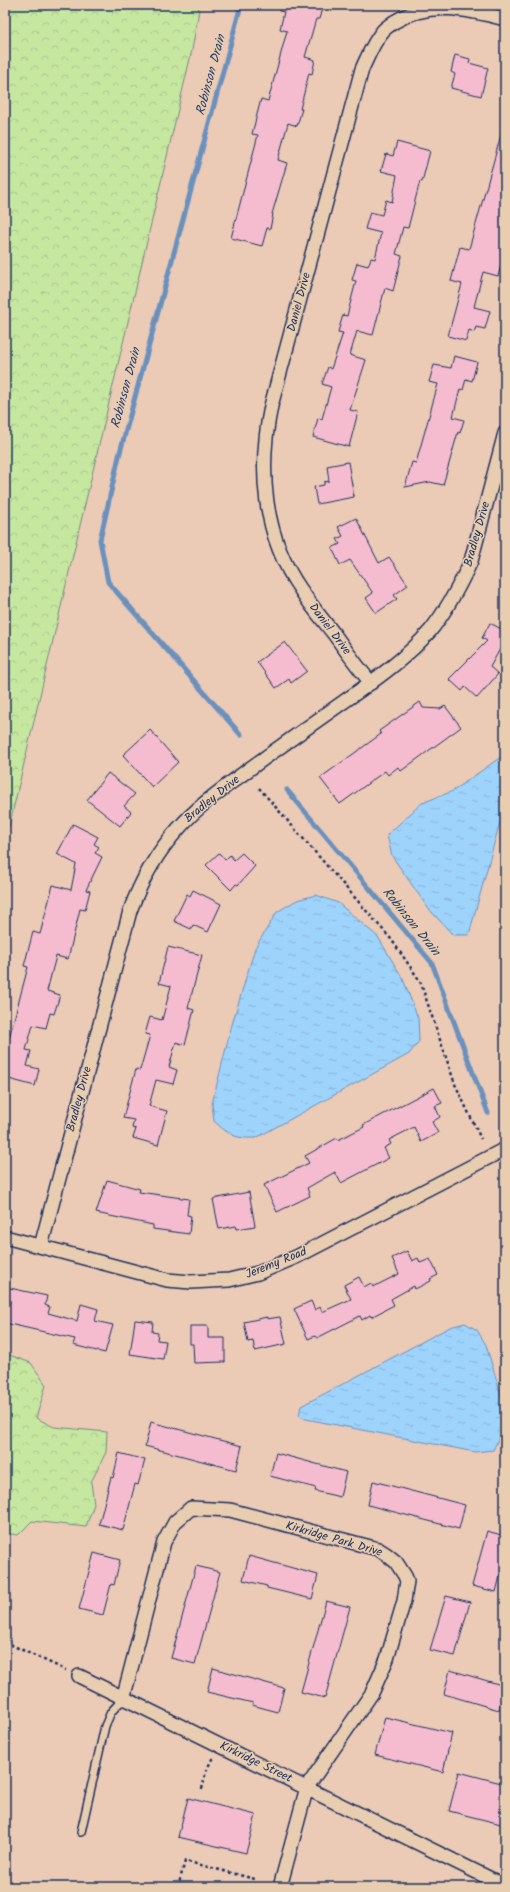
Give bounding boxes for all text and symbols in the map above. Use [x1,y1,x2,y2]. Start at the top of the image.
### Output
water label: Robinson Drain [190,31,232,118]
street label: Daniel Drive [282,270,316,334]
water label: Robinson Drain [105,344,147,431]
street label: Bradley Drive [459,499,496,569]
street label: Daniel Drive [304,599,356,659]
street label: Bradley Drive [180,770,244,827]
water label: Robinson Drain [377,883,446,962]
street label: Bradley Drive [61,1064,97,1134]
street label: Jeremy Road [243,1242,310,1284]
street label: Kirkridge Park Drive [283,1516,385,1562]
street label: Kirkridge Street [216,1736,296,1788]

